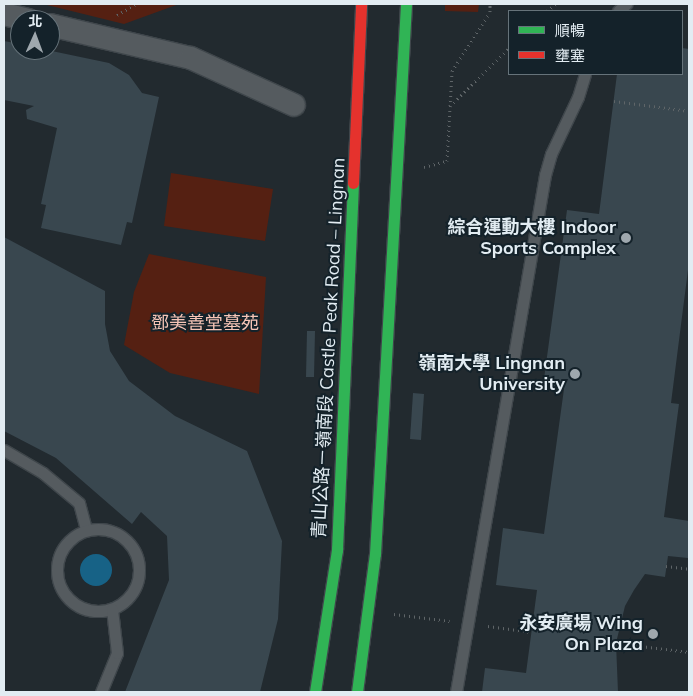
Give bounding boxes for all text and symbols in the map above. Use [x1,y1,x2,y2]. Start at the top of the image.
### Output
north arrow [10,10,60,60]
legend [508,10,683,75]
text: 北 [28,12,43,30]
text: 順暢 [555,21,585,40]
text: 壅塞 [555,46,585,65]
street label: 青山公路－嶺南段 Castle Peak Road – Lingnan [308,157,350,539]
place label: 綜合運動大樓 Indoor Sports Complex [448,217,616,260]
marker: 綜合運動大樓 Indoor Sports Complex [620,232,632,244]
park label: 鄧美善堂墓苑 [151,312,259,334]
place label: 嶺南大學 Lingnan University [418,353,565,396]
marker: 嶺南大學 Lingnan University [569,368,581,380]
place label: 永安廣場 Wing On Plaza [519,613,643,656]
marker: 永安廣場 Wing On Plaza [647,628,659,640]

